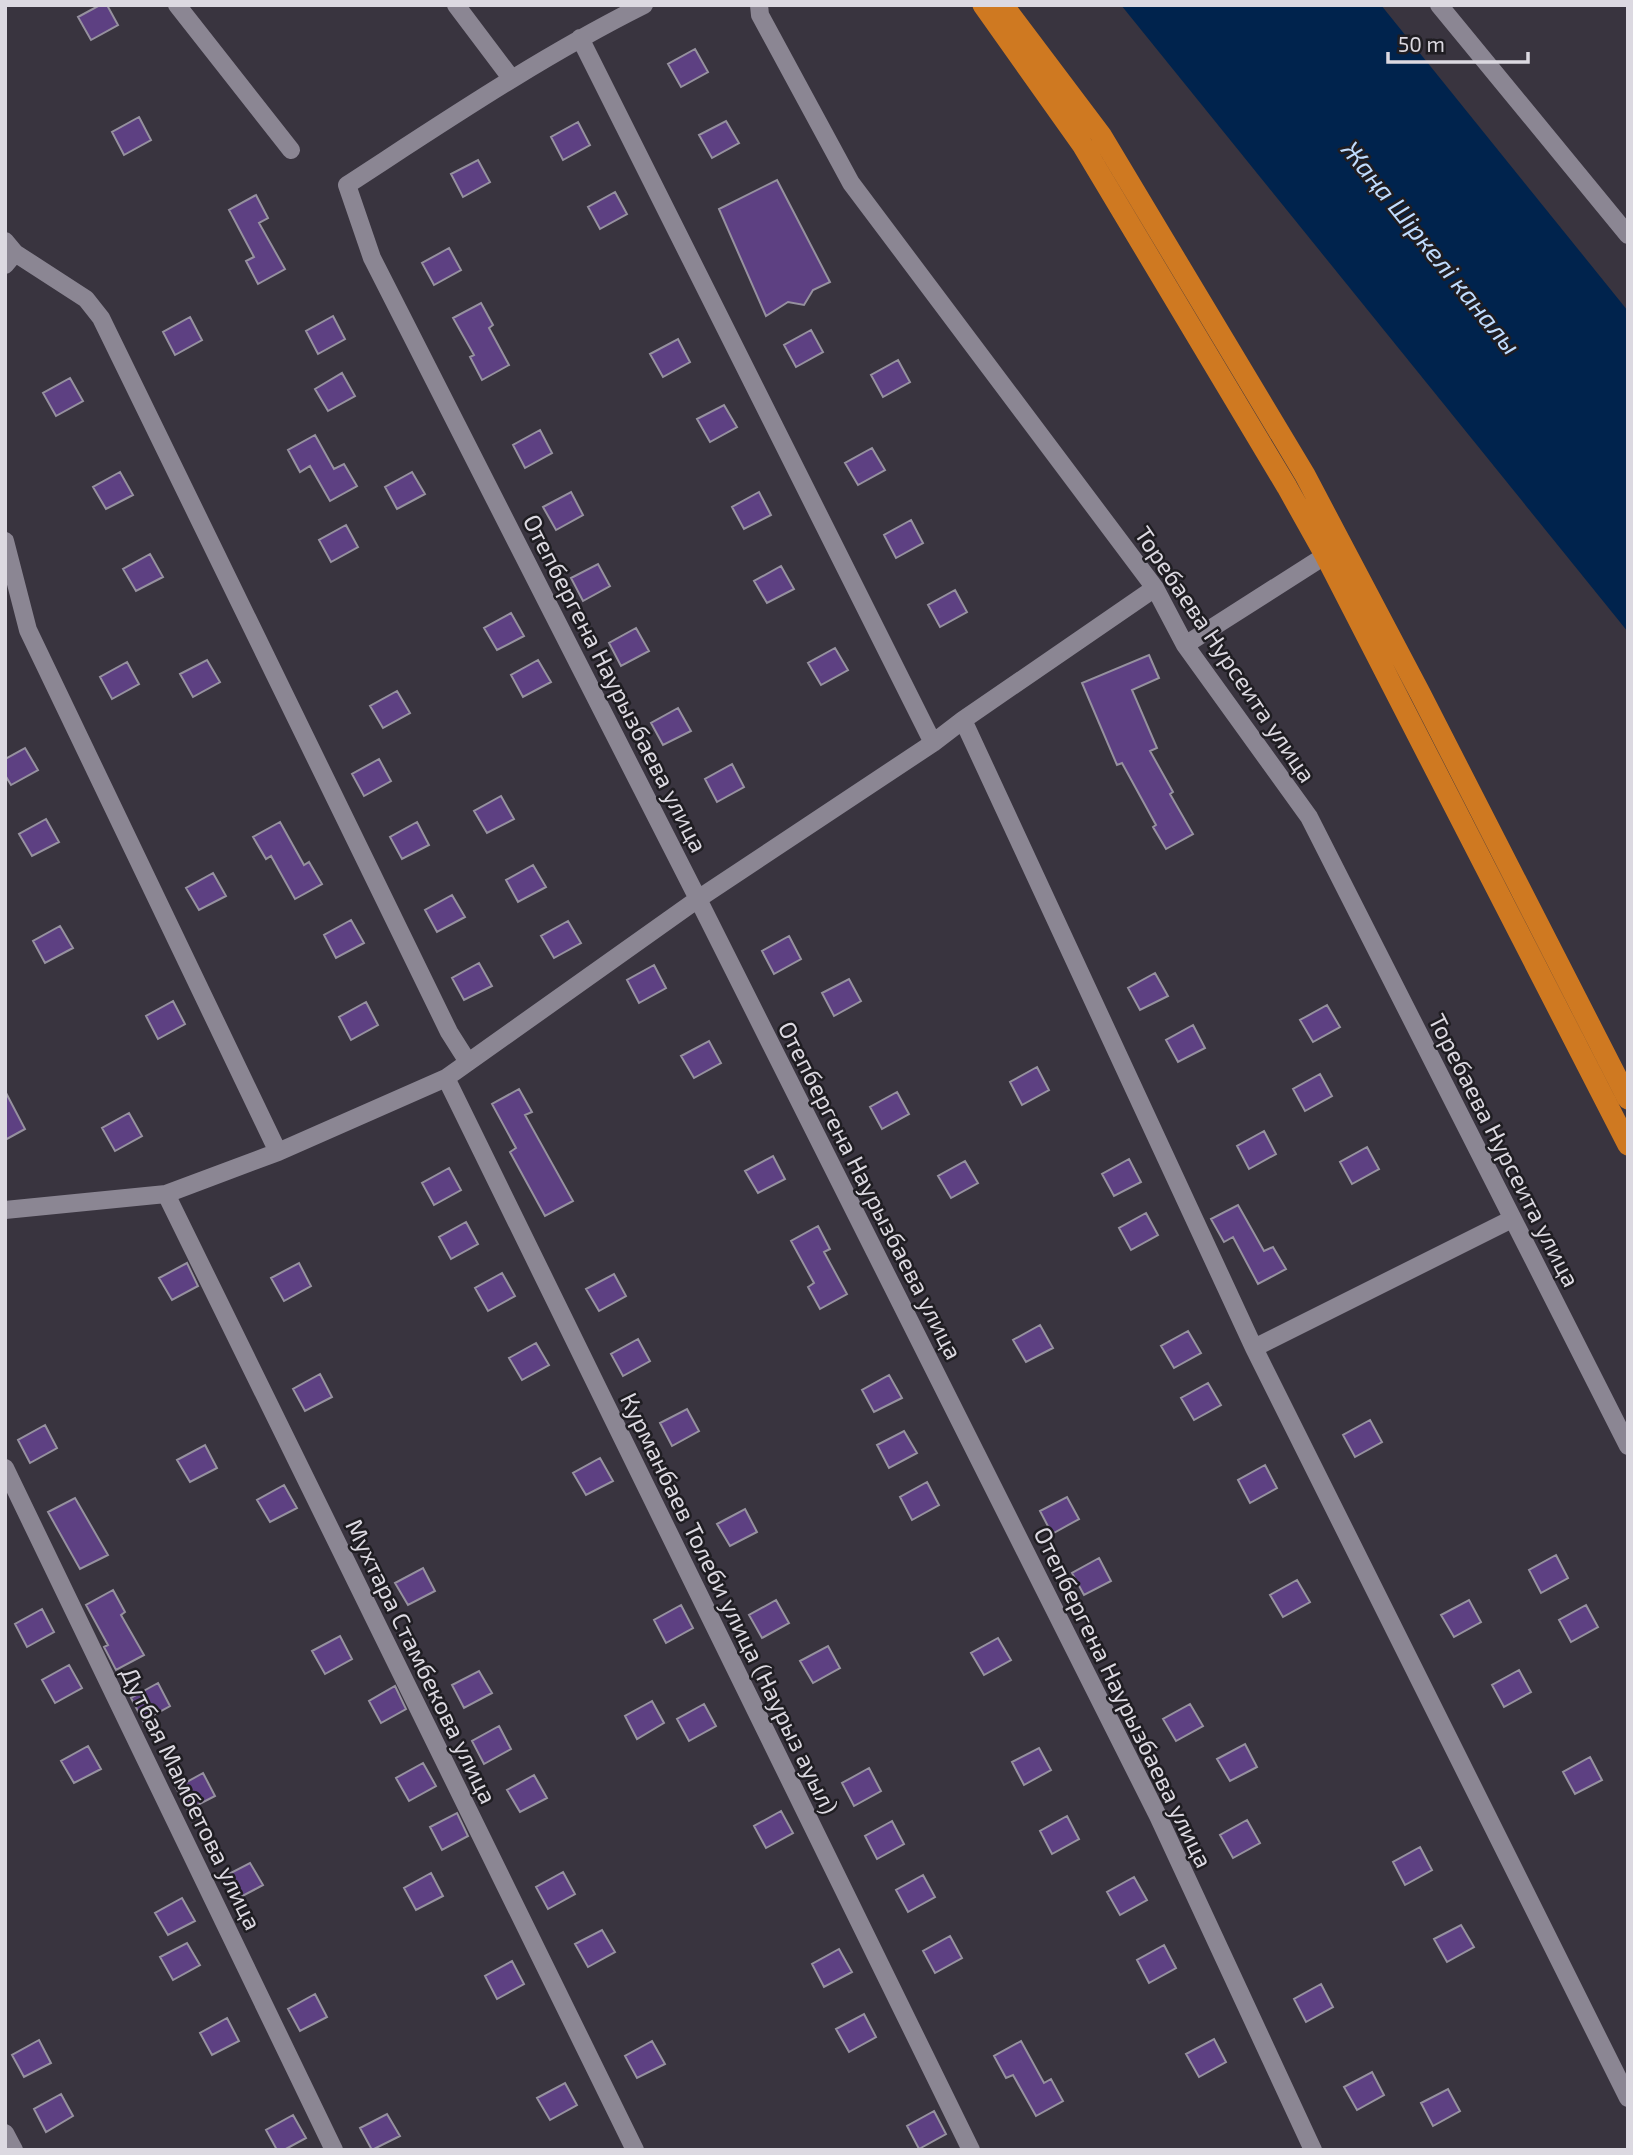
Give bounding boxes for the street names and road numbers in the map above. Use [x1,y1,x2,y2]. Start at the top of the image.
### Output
street label: Отепбергена Наурызбаева улица [517,509,714,857]
street label: Торебаева Нурсеита улица [1129,520,1323,788]
street label: Торебаева Нурсеита улица [1422,1009,1587,1292]
street label: Отепбергена Наурызбаева улица [772,1016,969,1364]
street label: Курманбаев Толеби улица (Наурыз ауыл) [614,1388,845,1819]
street label: Мухтара Стамбекова улица [339,1514,504,1808]
street label: Отепбергена Наурызбаева улица [1028,1522,1219,1873]
street label: Дутбая Мамбетова улица [115,1662,268,1935]

